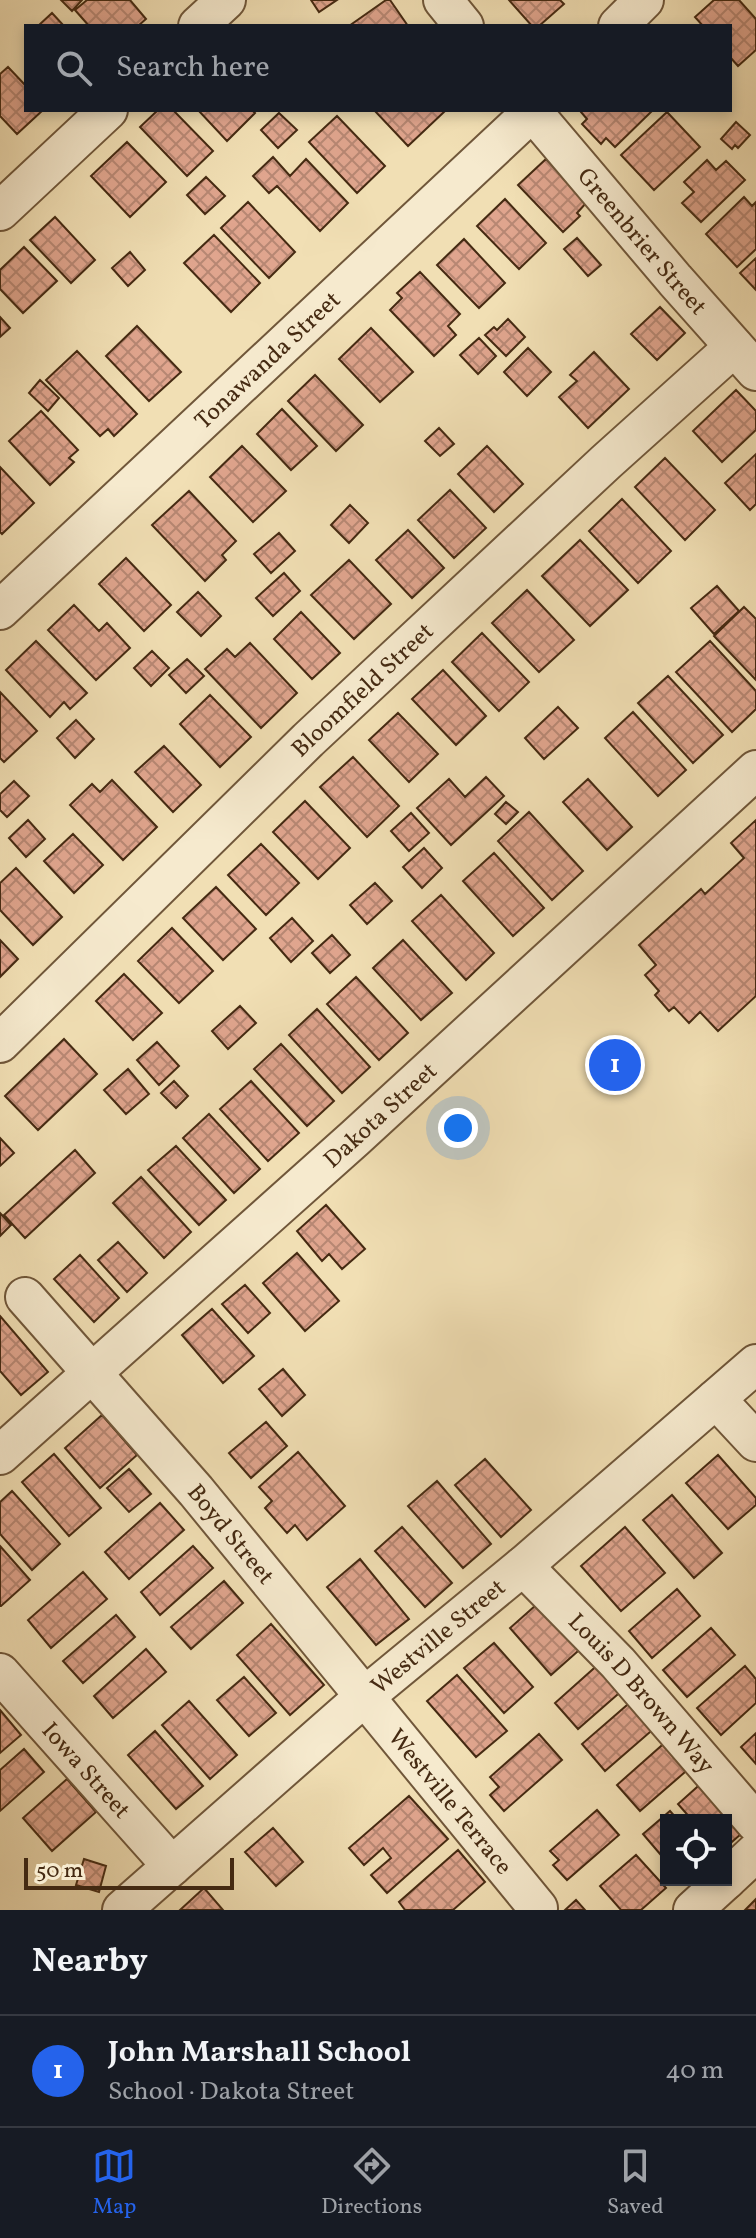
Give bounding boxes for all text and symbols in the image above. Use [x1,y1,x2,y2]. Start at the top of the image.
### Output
search box [24,24,732,112]
icon: search [52,46,96,90]
text: Search here [116,47,270,89]
street label: Greenbrier Street [568,161,714,324]
street label: Tonawanda Street [188,284,349,438]
street label: Bloomfield Street [285,616,442,766]
pin: 1 [589,1035,641,1095]
street label: Dakota Street [317,1056,446,1177]
your location [438,1108,478,1148]
street label: Boyd Street [178,1477,281,1593]
street label: Westville Street [364,1572,514,1704]
street label: Louis D Brown Way [559,1606,721,1782]
street label: Iowa Street [33,1716,137,1827]
street label: Westville Terrace [379,1722,519,1883]
map controls [660,1814,732,1886]
button: locate [660,1814,732,1886]
scale bar [24,1854,234,1890]
text: 50 m [36,1856,83,1887]
text: Nearby [32,1939,148,1986]
text: John Marshall School [108,2032,411,2074]
text: 1 [53,2053,63,2089]
text: 40 m [665,2053,724,2089]
text: School · Dakota Street [108,2074,354,2110]
tab: Map [92,2144,136,2223]
tab: Directions [321,2144,422,2223]
tab: Saved [607,2144,664,2223]

